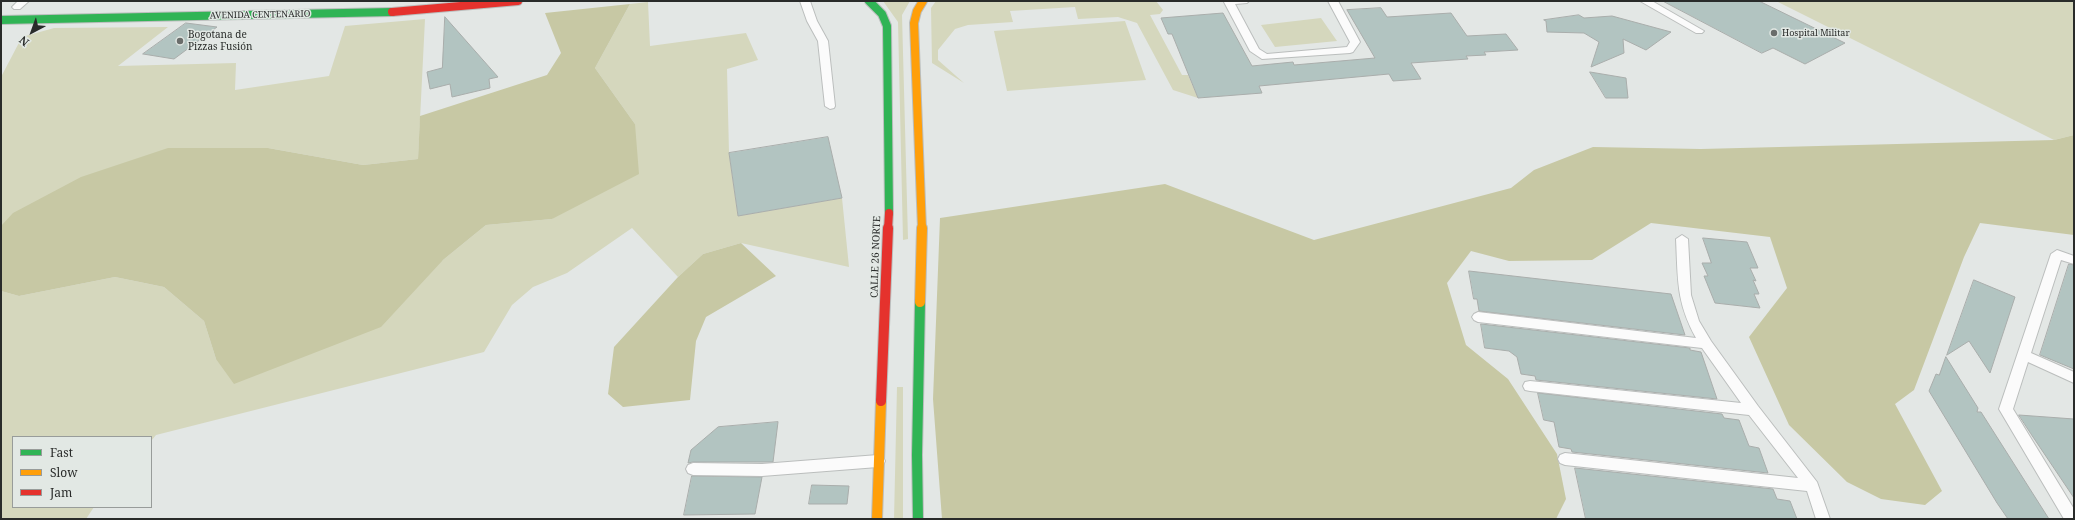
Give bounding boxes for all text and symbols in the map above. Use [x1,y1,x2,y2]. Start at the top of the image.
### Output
street label: AVENIDA CENTENARIO [210,9,310,21]
north arrow [12,12,52,52]
marker: Hospital Militar [1769,28,1779,38]
place label: Hospital Militar [1782,28,1850,38]
place label: Bogotana de Pizzas Fusión [188,29,252,52]
text: N [16,33,32,50]
marker: Bogotana de Pizzas Fusión [175,36,185,46]
street label: CALLE 26 NORTE [869,216,883,298]
legend [12,436,152,508]
text: Fast [50,444,73,461]
text: Slow [50,464,78,481]
text: Jam [50,484,72,501]

